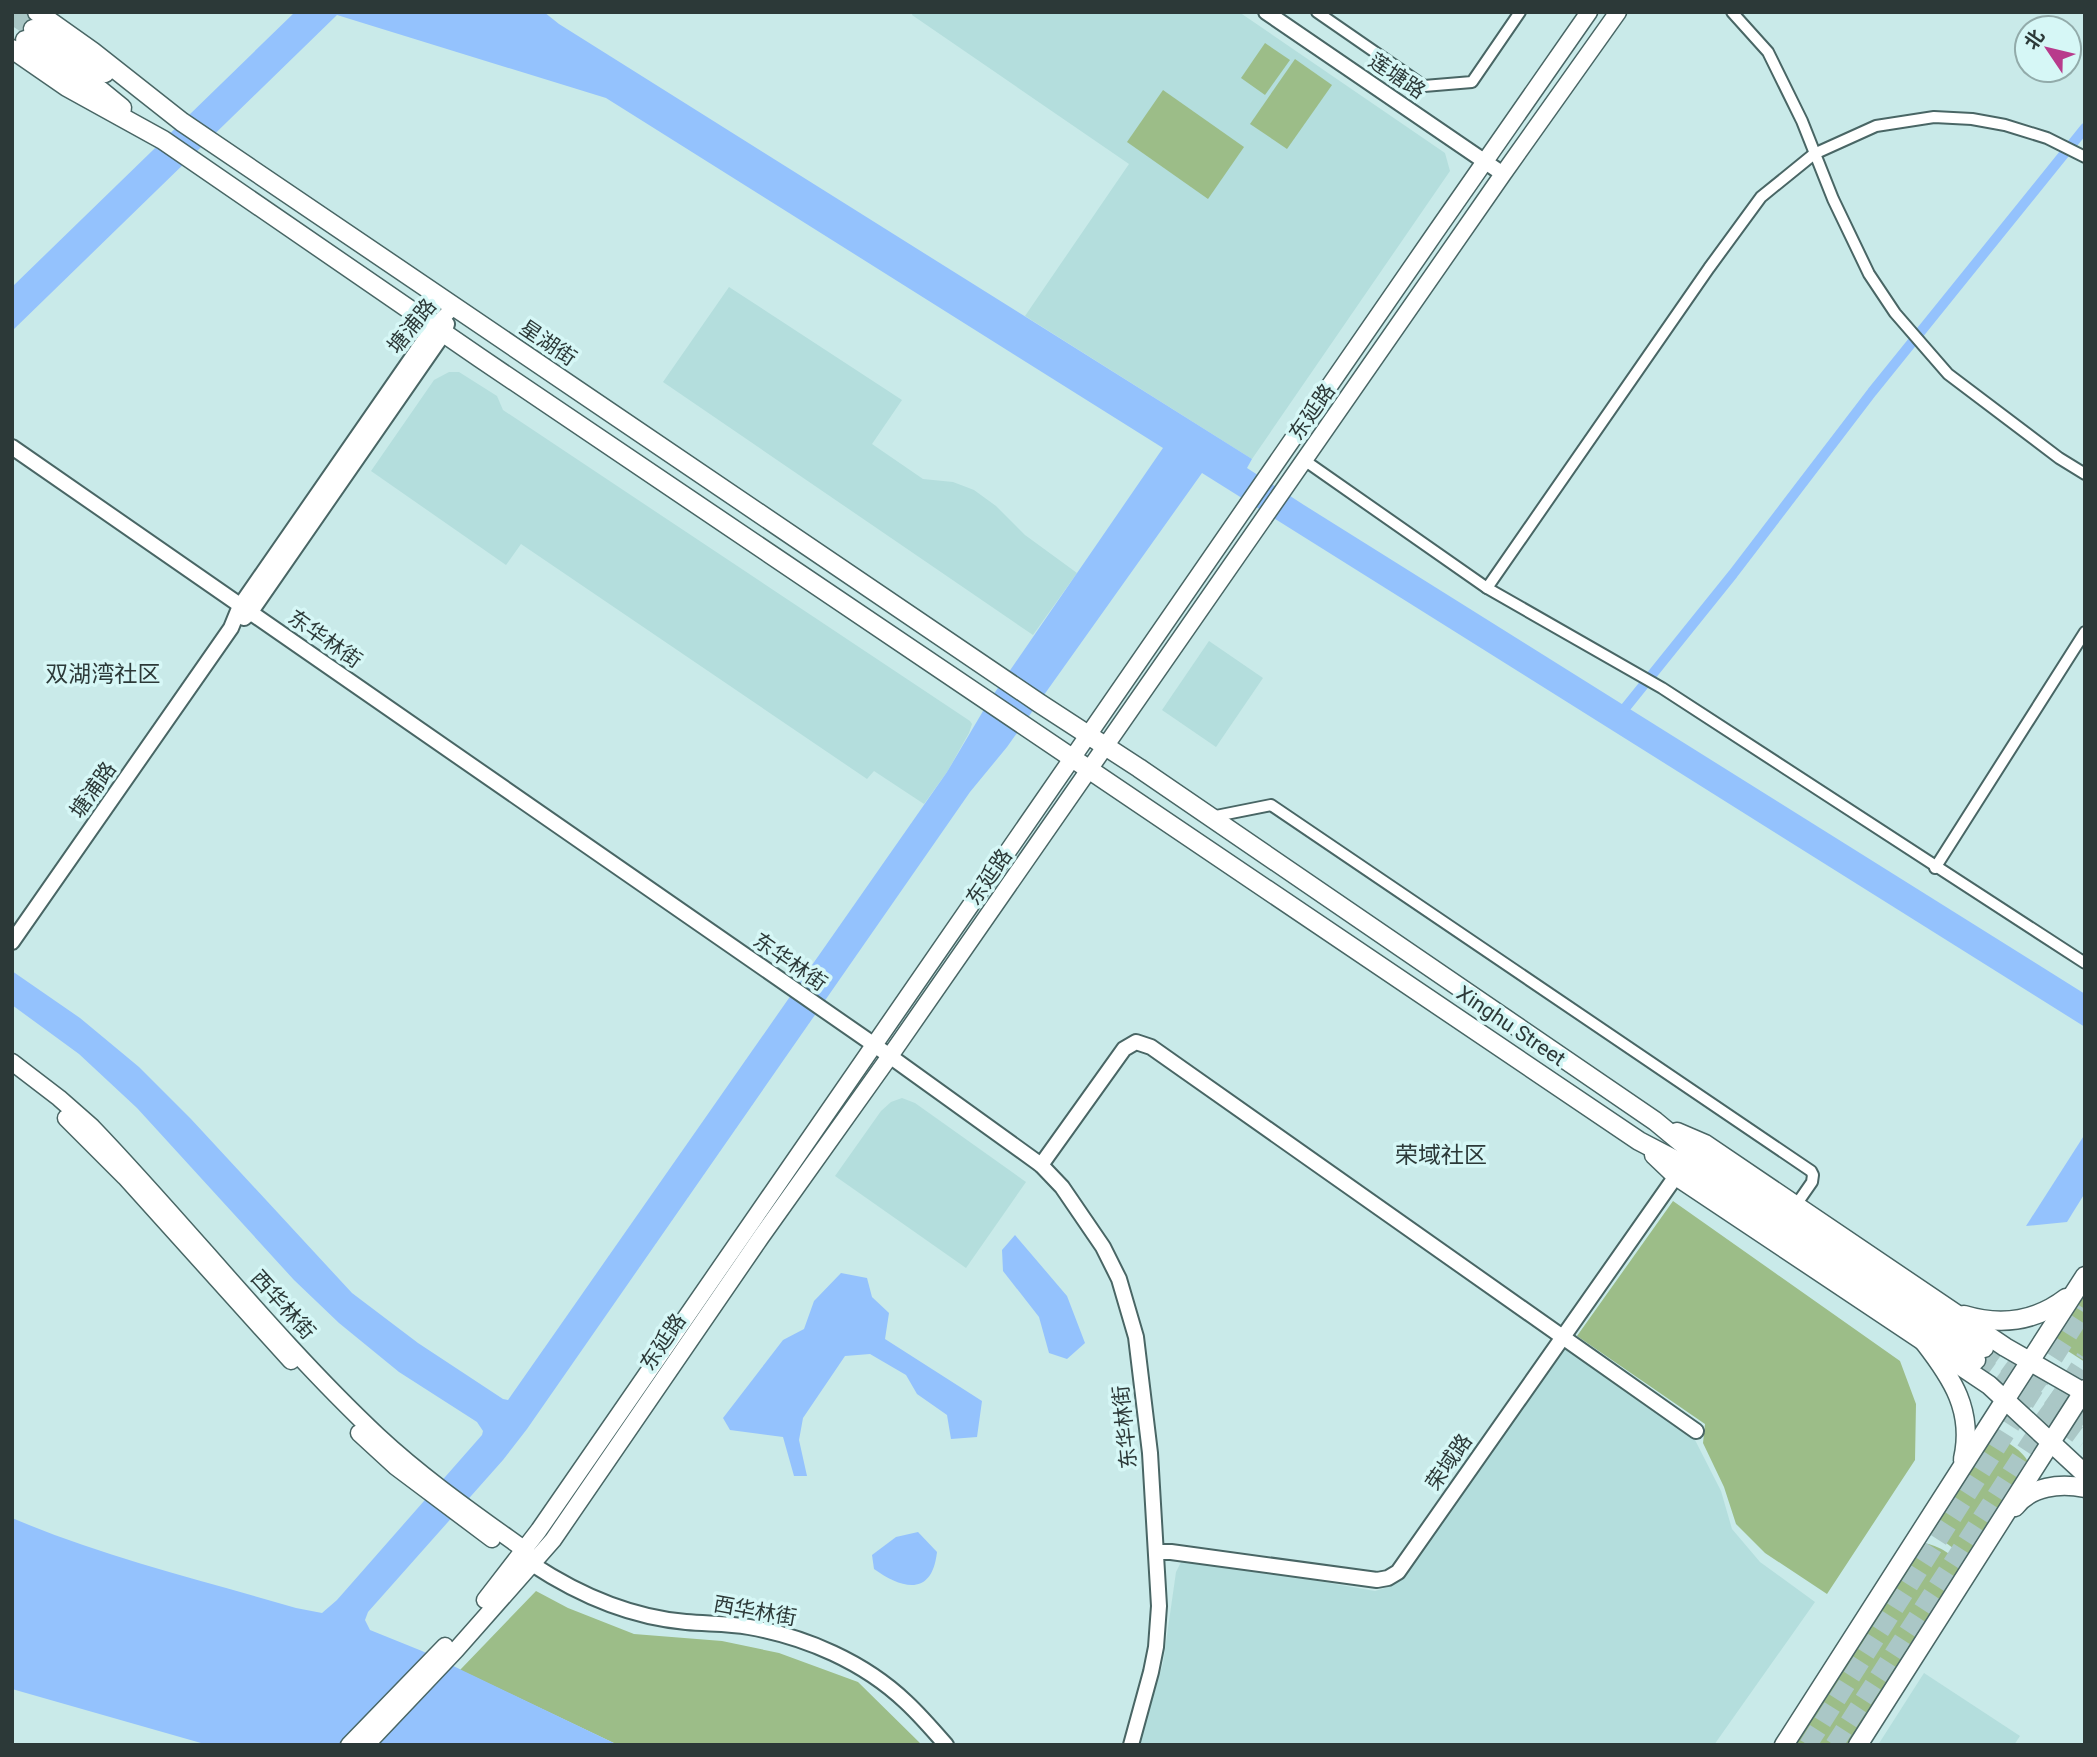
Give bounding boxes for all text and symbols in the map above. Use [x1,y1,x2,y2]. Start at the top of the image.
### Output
north arrow [2013,14,2083,84]
text: 北 [2020,25,2049,54]
street label: 莲塘路 [1364,48,1430,104]
street label: 塘浦路 [383,294,441,358]
street label: 星湖街 [515,315,581,371]
street label: 东延路 [1284,379,1340,445]
street label: 东华林街 [284,605,366,673]
district label: 双湖湾社区 [46,661,161,688]
street label: 塘浦路 [65,757,121,823]
street label: 东延路 [961,844,1017,910]
street label: 东华林街 [749,928,831,996]
street label: Xinghu Street [1452,981,1570,1071]
district label: 荣域社区 [1395,1142,1487,1169]
street label: 西华林街 [246,1266,320,1344]
street label: 东延路 [635,1309,691,1375]
street label: 东华林街 [1109,1384,1141,1470]
street label: 荣域路 [1421,1429,1477,1495]
street label: 西华林街 [712,1592,798,1630]

